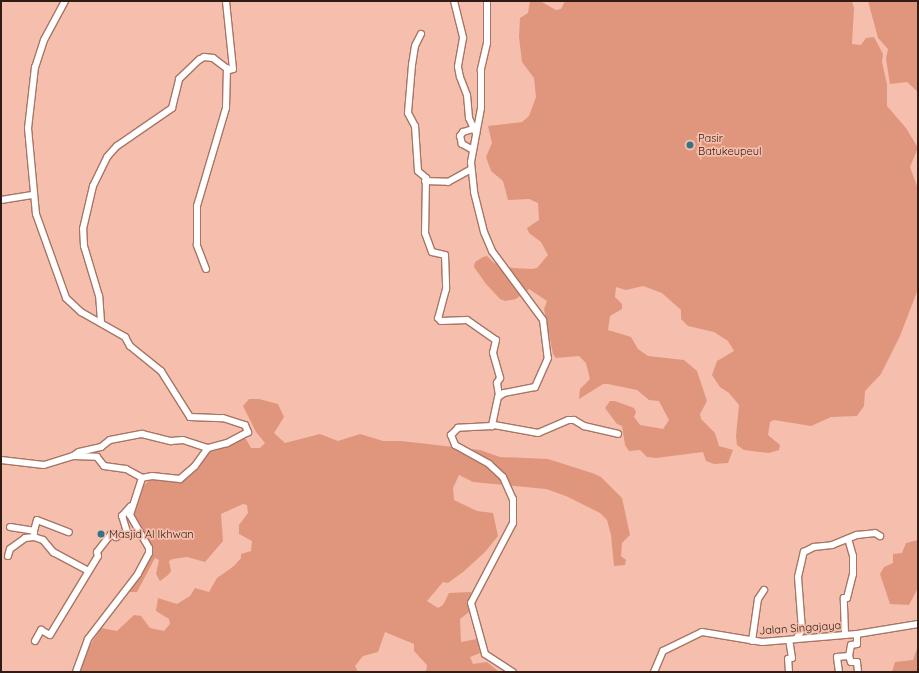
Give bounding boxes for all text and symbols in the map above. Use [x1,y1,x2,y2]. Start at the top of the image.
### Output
place label: Pasir Batukeupeul [698,132,762,158]
marker: Pasir Batukeupeul [685,140,695,150]
place label: Masjid Al Ikhwan [109,527,194,541]
marker: Masjid Al Ikhwan [96,529,106,539]
street label: Jalan Singajaya [758,619,842,637]

